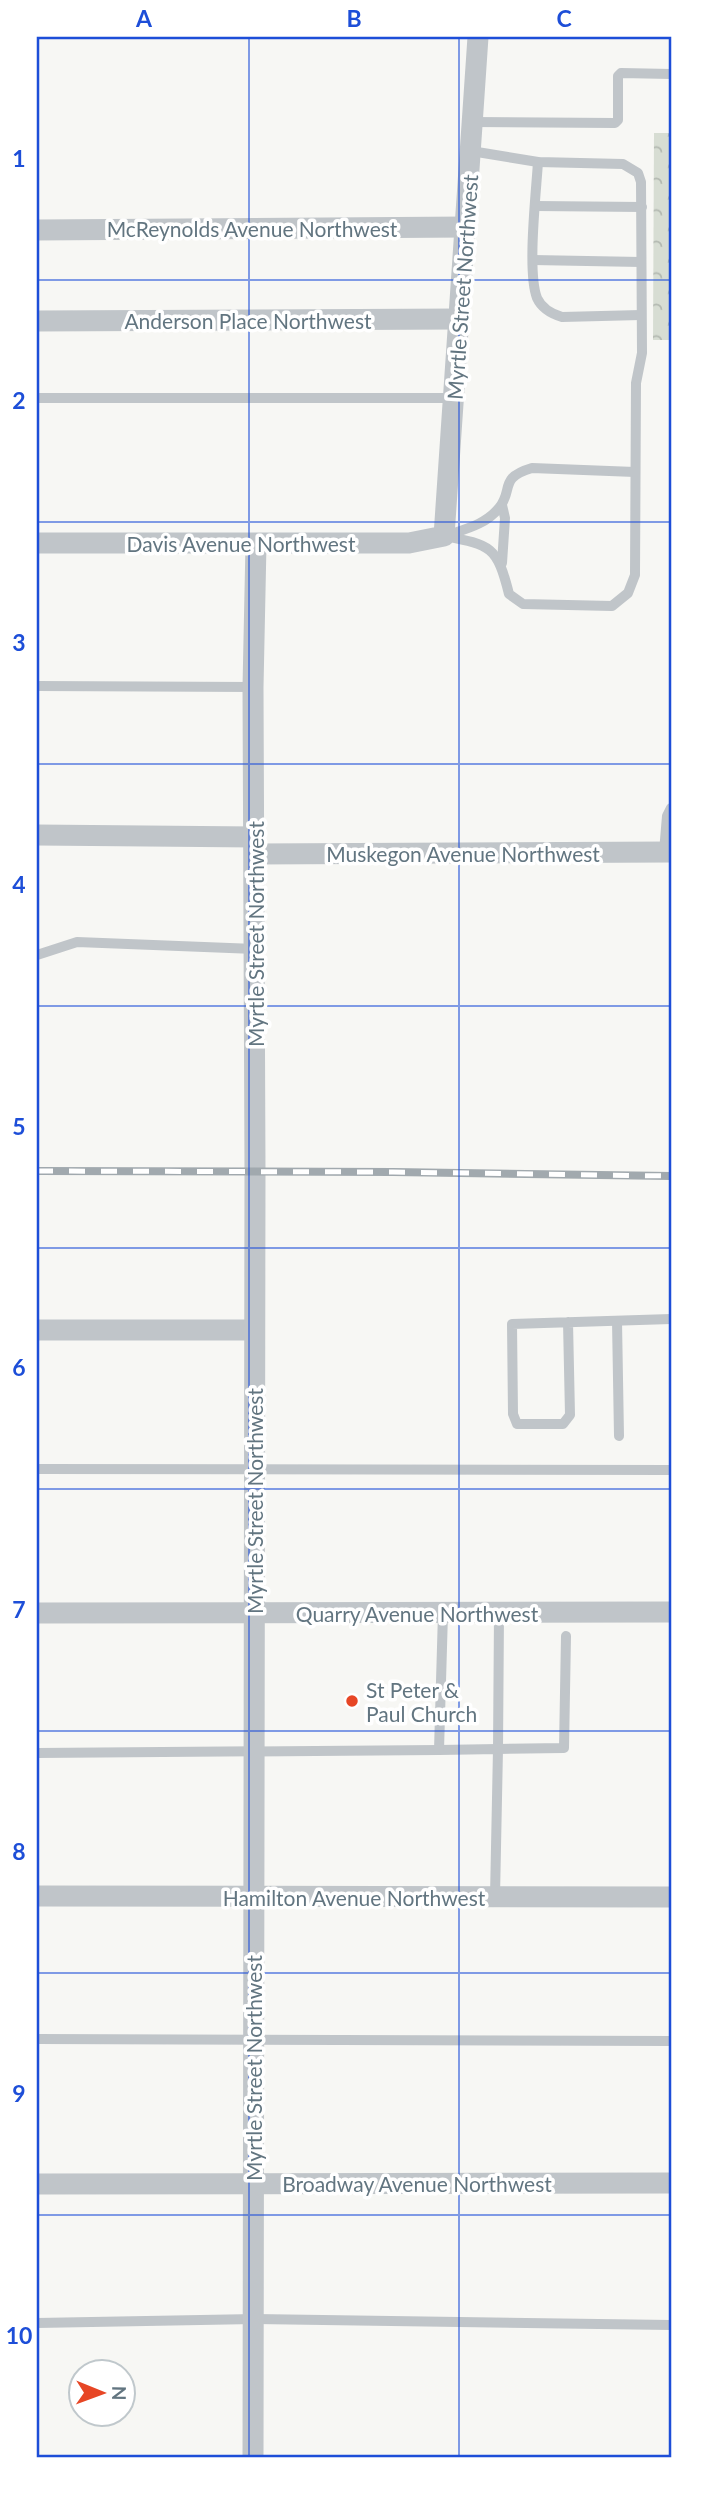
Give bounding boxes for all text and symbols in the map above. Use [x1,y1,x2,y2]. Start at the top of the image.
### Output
text: A [135,4,153,32]
text: B [346,4,362,32]
text: C [556,4,572,32]
text: 1 [12,144,26,172]
street label: Myrtle Street Northwest [442,173,482,401]
street label: McReynolds Avenue Northwest [107,216,398,241]
street label: Anderson Place Northwest [124,308,372,333]
text: 2 [12,386,26,414]
street label: Davis Avenue Northwest [127,531,356,556]
text: 3 [12,628,26,656]
street label: Myrtle Street Northwest [243,821,268,1047]
street label: Muskegon Avenue Northwest [326,841,600,866]
text: 4 [12,870,26,898]
text: 5 [12,1112,26,1140]
text: 6 [12,1353,26,1381]
street label: Myrtle Street Northwest [242,1388,267,1614]
text: 7 [12,1595,26,1623]
street label: Quarry Avenue Northwest [296,1601,539,1626]
place label: St Peter & Paul Church [366,1677,477,1726]
marker: St Peter & Paul Church [344,1693,360,1709]
text: 8 [12,1837,26,1865]
street label: Hamilton Avenue Northwest [223,1885,486,1910]
street label: Myrtle Street Northwest [241,1955,266,2181]
text: 9 [12,2079,26,2107]
street label: Broadway Avenue Northwest [282,2171,552,2196]
text: 10 [6,2321,32,2349]
north arrow [66,2358,136,2428]
text: N [108,2386,131,2401]

